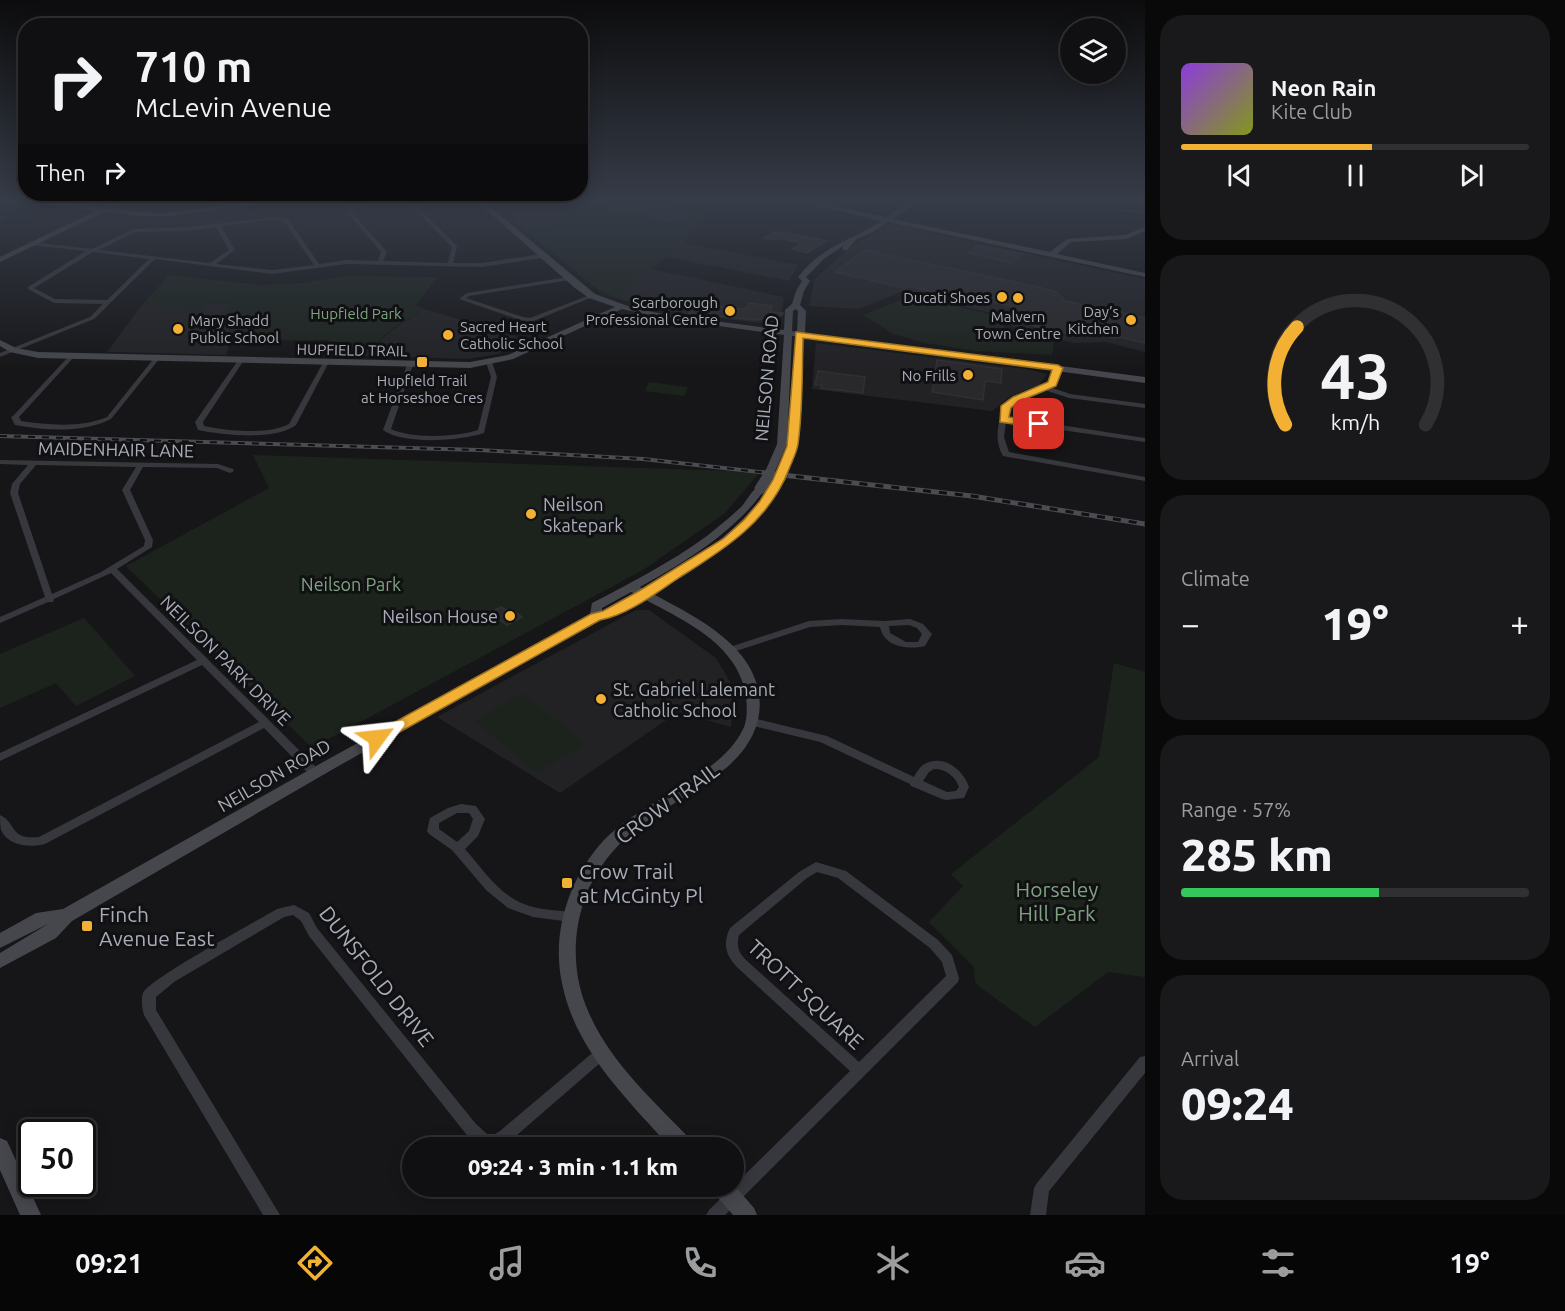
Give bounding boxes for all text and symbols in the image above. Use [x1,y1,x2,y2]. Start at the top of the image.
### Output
map controls [1060,18,1126,84]
button: layers [1060,18,1126,84]
icon: right [36,42,114,120]
text: 710 m [135,43,252,90]
text: Neon Rain [1271,75,1376,100]
text: McLevin Avenue [135,92,332,122]
text: Kite Club [1271,100,1353,123]
icon: right [98,156,131,189]
icon: previous [1223,159,1256,192]
icon: pause [1339,159,1372,192]
icon: next [1455,159,1488,192]
text: Then [36,160,86,185]
place label: Ducati Shoes [903,289,990,306]
marker: Ducati Shoes [995,290,1009,304]
marker: Malvern Town Centre [1011,291,1025,305]
place label: Scarborough Professional Centre [586,294,718,328]
place label: Day’s Kitchen [1068,303,1119,337]
marker: Scarborough Professional Centre [723,304,737,318]
park label: Hupfield Park [310,305,402,322]
place label: Malvern Town Centre [975,308,1061,342]
place label: Mary Shadd Public School [190,312,279,346]
marker: Day’s Kitchen [1124,313,1138,327]
street label: NEILSON ROAD [751,314,781,442]
place label: Sacred Heart Catholic School [460,318,563,352]
marker: Mary Shadd Public School [171,322,185,336]
marker: Sacred Heart Catholic School [441,328,455,342]
street label: HUPFIELD TRAIL [296,341,408,359]
text: 43 [1320,341,1390,411]
marker: Hupfield Trail at Horseshoe Cres [415,355,429,369]
place label: No Frills [902,367,956,384]
marker: No Frills [961,368,975,382]
place label: Hupfield Trail at Horseshoe Cres [361,372,483,406]
pin [1013,398,1064,449]
icon: arrive [1022,407,1055,440]
text: km/h [1330,410,1380,434]
street label: MAIDENHAIR LANE [38,438,194,460]
place label: Neilson Skatepark [543,494,623,535]
marker: Neilson Skatepark [524,507,538,521]
text: Climate [1181,567,1250,590]
park label: Neilson Park [301,574,401,594]
street label: NEILSON PARK DRIVE [157,591,295,729]
text: 19° [1321,598,1389,649]
text: − [1181,605,1200,642]
text: + [1510,605,1529,642]
place label: Neilson House [382,606,498,626]
marker: Neilson House [503,609,517,623]
place label: St. Gabriel Lalemant Catholic School [613,679,775,720]
marker: St. Gabriel Lalemant Catholic School [594,692,608,706]
position arrow [345,706,409,770]
street label: NEILSON ROAD [214,735,334,815]
street label: CROW TRAIL [611,757,723,848]
text: Range · 57% [1181,798,1291,821]
text: 285 km [1181,829,1333,880]
place label: Crow Trail at McGinty Pl [579,859,703,907]
marker: Crow Trail at McGinty Pl [560,876,574,890]
park label: Horseley Hill Park [1016,877,1098,925]
street label: DUNSFOLD DRIVE [315,901,439,1051]
place label: Finch Avenue East [99,902,214,950]
marker: Finch Avenue East [80,919,94,933]
street label: TROTT SQUARE [743,934,869,1054]
text: Arrival [1181,1047,1239,1070]
text: 09:24 [1181,1078,1294,1129]
speed limit sign: 50 [18,1119,96,1197]
text: 09:24 · 3 min · 1.1 km [468,1154,678,1179]
icon: directions [294,1242,336,1284]
icon: music [486,1242,528,1284]
icon: phone [679,1242,721,1284]
icon: climate [872,1242,914,1284]
icon: car [1064,1242,1106,1284]
icon: filters [1257,1242,1299,1284]
text: 09:21 [75,1248,143,1278]
text: 19° [1450,1248,1490,1278]

